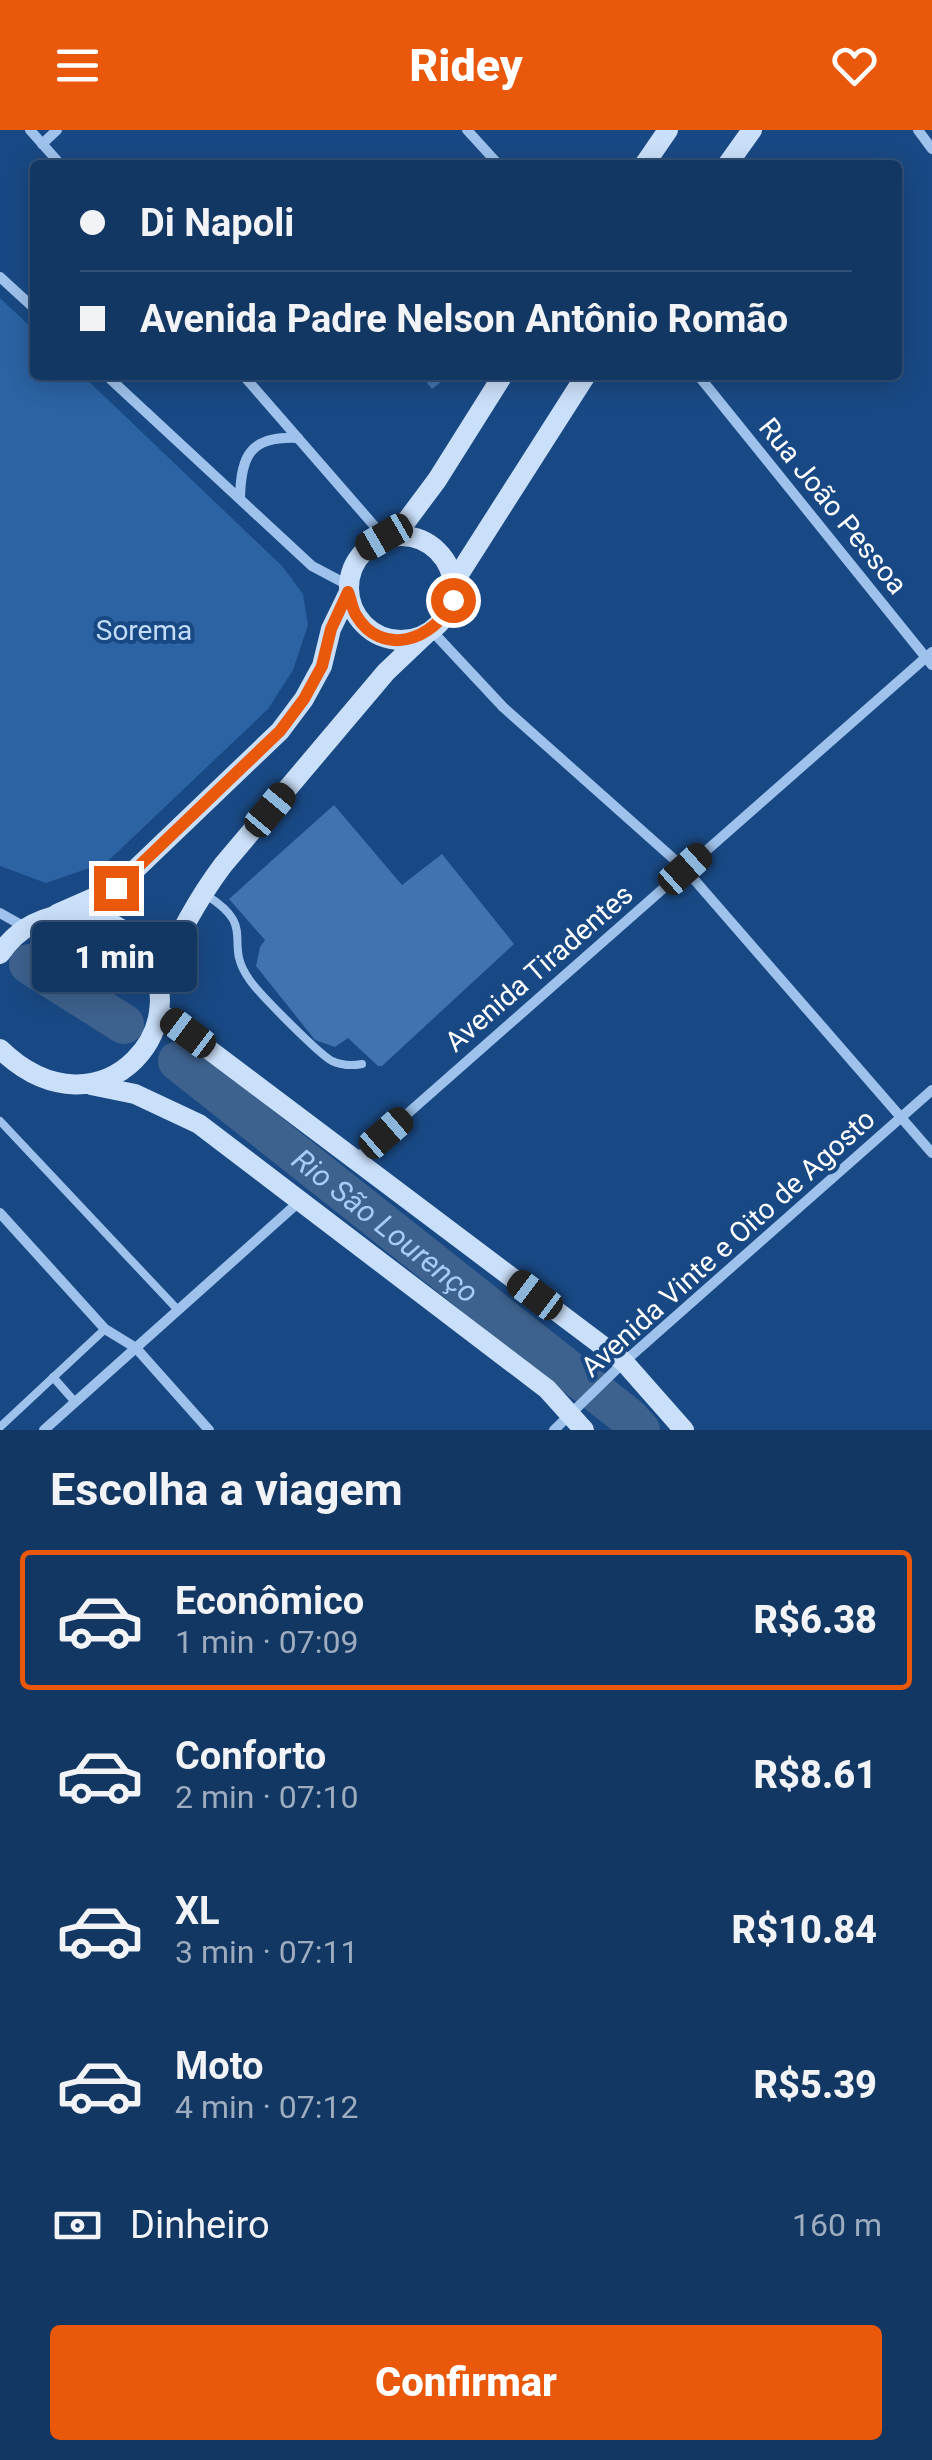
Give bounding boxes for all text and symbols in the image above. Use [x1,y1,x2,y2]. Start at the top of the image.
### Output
icon: menu [50,38,105,93]
icon: heart [827,38,882,93]
text: Ridey [409,39,523,92]
text: Di Napoli [140,201,294,245]
text: Avenida Padre Nelson Antônio Romão [140,297,788,341]
street label: Rua João Pessoa [752,411,914,601]
car [351,509,417,565]
route start [431,578,476,623]
park label: Sorema [96,614,192,647]
car [239,777,301,843]
car [653,838,717,900]
route end [94,866,139,911]
street label: Avenida Tiradentes [438,878,640,1058]
callout: 1 min [34,923,198,993]
text: 1 min [74,938,155,976]
car [155,1003,221,1063]
car [354,1102,418,1164]
street label: Avenida Vinte e Oito de Agosto [574,1102,882,1384]
water label: Rio São Lourenço [286,1141,486,1310]
car [502,1265,568,1325]
text: Escolha a viagem [50,1463,403,1516]
icon: car [55,1575,145,1665]
text: Econômico [175,1579,364,1623]
text: R$6.38 [754,1598,877,1642]
text: 1 min · 07:09 [175,1623,358,1661]
icon: car [55,1730,145,1820]
text: Conforto [175,1734,326,1778]
text: R$8.61 [754,1753,877,1797]
text: 2 min · 07:10 [175,1778,358,1816]
icon: car [55,1885,145,1975]
text: XL [175,1889,220,1933]
text: R$10.84 [732,1908,877,1952]
text: 3 min · 07:11 [175,1933,358,1971]
icon: car [55,2040,145,2130]
text: Moto [175,2044,264,2088]
text: R$5.39 [754,2063,877,2107]
text: 4 min · 07:12 [175,2088,358,2126]
icon: cash [50,2198,105,2253]
text: Dinheiro [130,2203,270,2247]
text: 160 m [792,2206,882,2244]
button: Confirmar [50,2325,882,2440]

